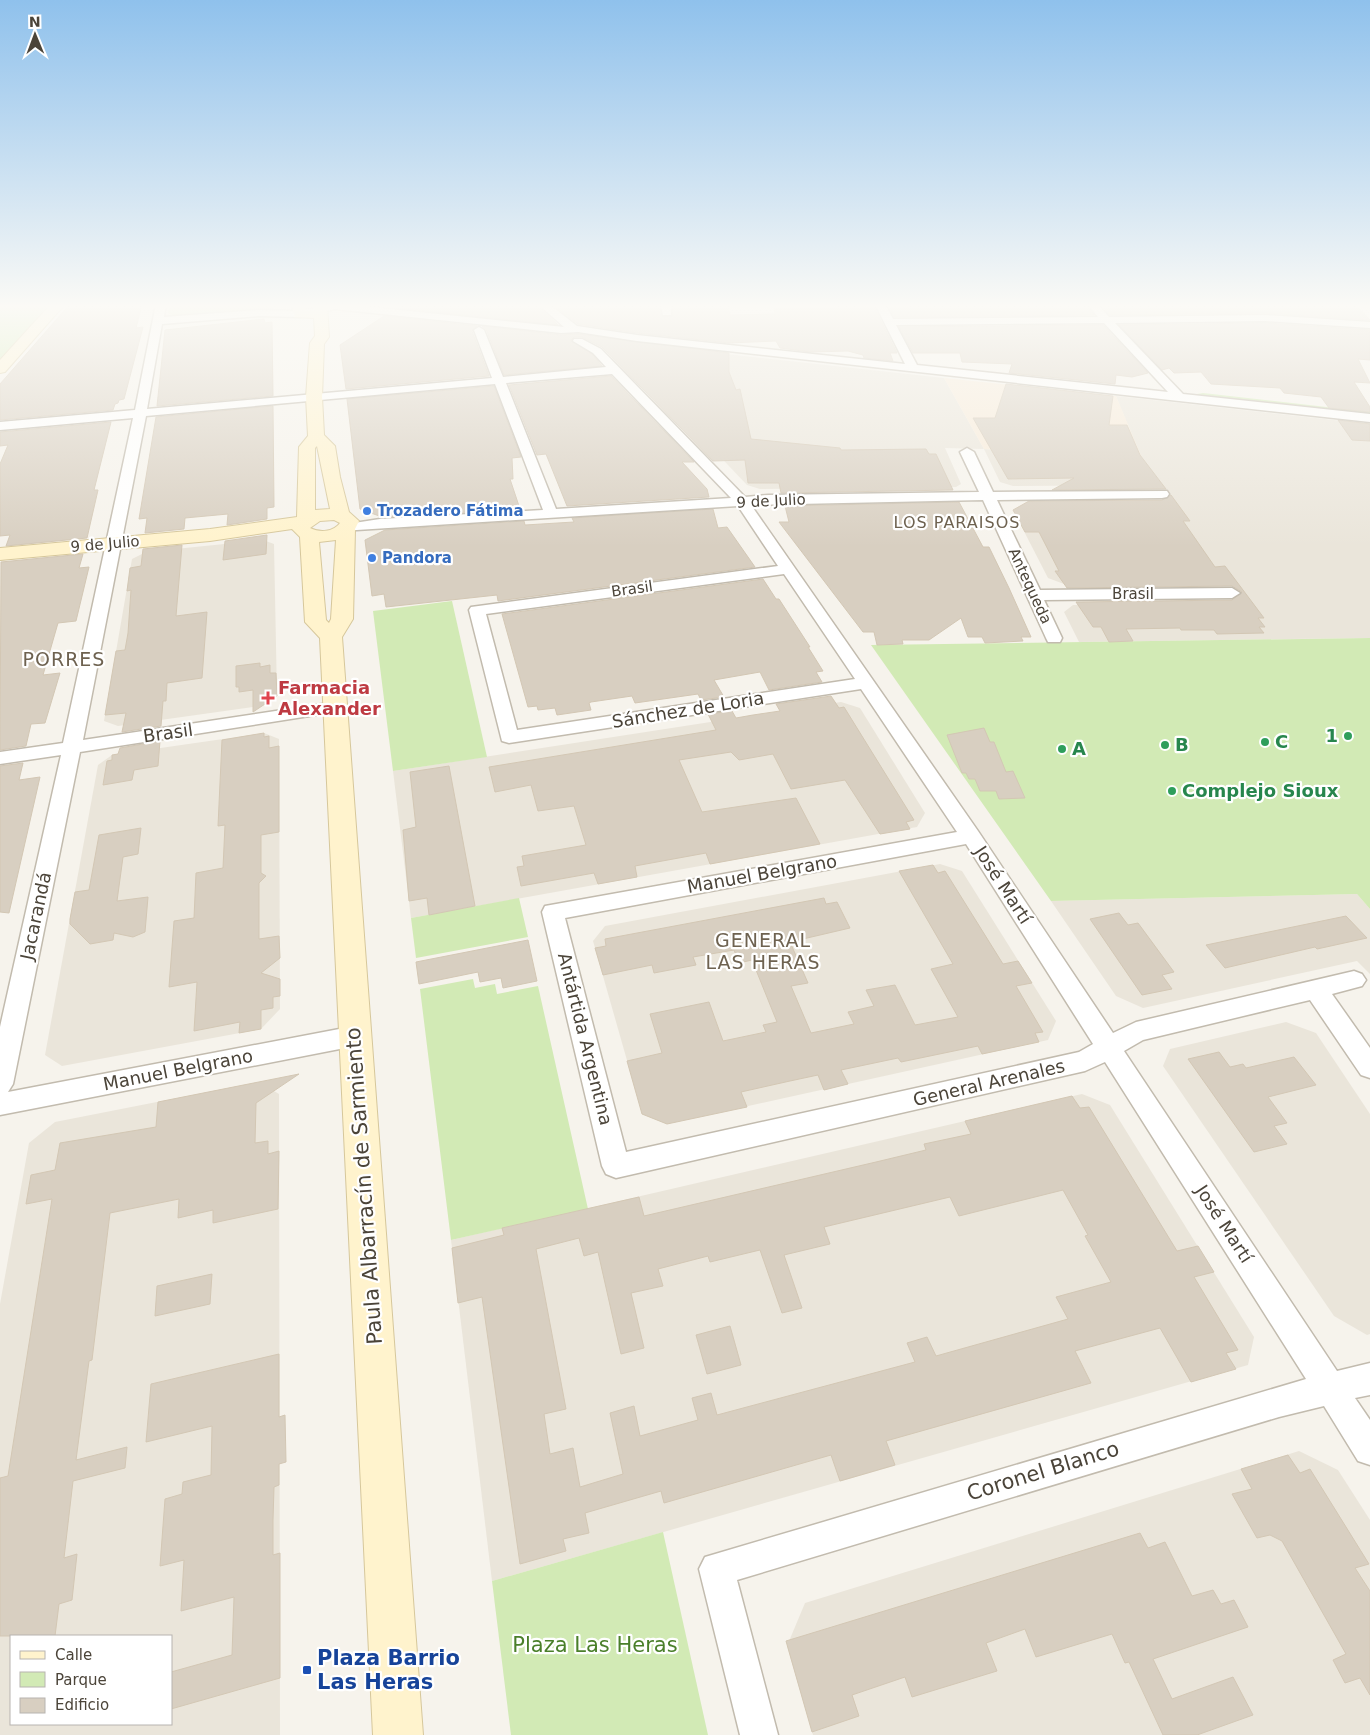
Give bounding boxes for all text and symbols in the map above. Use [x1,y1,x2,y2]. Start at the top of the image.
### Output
north arrow [10,10,60,60]
text: N [29,14,41,30]
street label: 9 de Julio [736,490,806,512]
place label: Trozadero Fátima [377,502,524,520]
marker: Trozadero Fátima [361,505,373,517]
district label: LOS PARAISOS [894,513,1020,532]
street label: 9 de Julio [70,532,140,556]
street label: Antequeda [1005,545,1055,627]
place label: Pandora [382,549,452,567]
marker: Pandora [366,552,378,564]
street label: Brasil [610,577,654,601]
street label: Brasil [1112,585,1154,603]
district label: PORRES [23,648,105,670]
place label: Farmacia Alexander [278,677,381,719]
street label: Sánchez de Loria [610,687,766,732]
marker: Farmacia Alexander [262,692,274,704]
street label: Brasil [142,719,194,746]
place label: 1 [1325,725,1338,746]
marker: 1 [1342,730,1354,742]
place label: C [1275,731,1288,752]
place label: B [1175,734,1189,755]
marker: C [1259,736,1271,748]
place label: A [1072,738,1086,759]
marker: B [1159,739,1171,751]
marker: A [1056,743,1068,755]
place label: Complejo Sioux [1182,780,1339,801]
marker: Complejo Sioux [1166,785,1178,797]
street label: José Martí [970,841,1037,928]
street label: Manuel Belgrano [685,850,839,897]
street label: Jacarandá [16,870,55,963]
district label: GENERAL LAS HERAS [706,929,820,973]
street label: Antártida Argentina [554,950,617,1127]
street label: Paula Albarracín de Sarmiento [341,1027,387,1345]
street label: Manuel Belgrano [101,1045,254,1094]
street label: General Arenales [911,1055,1067,1110]
street label: José Martí [1191,1180,1258,1267]
street label: Coronel Blanco [964,1436,1122,1506]
park label: Plaza Las Heras [512,1633,678,1657]
legend [10,1635,172,1725]
text: Calle [55,1646,92,1664]
place label: Plaza Barrio Las Heras [317,1646,460,1694]
marker: Plaza Barrio Las Heras [301,1664,313,1676]
text: Parque [55,1671,107,1689]
text: Edificio [55,1696,109,1714]

